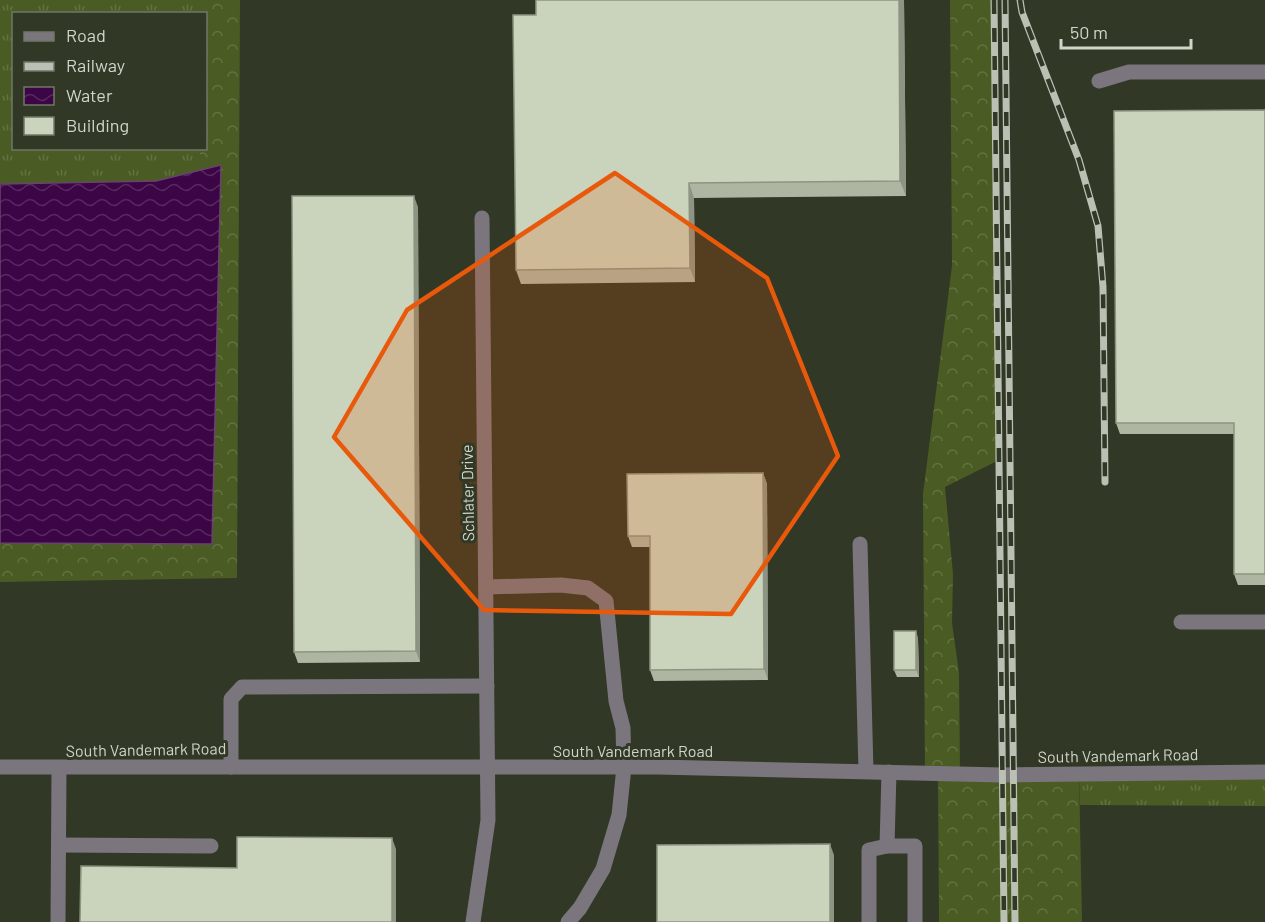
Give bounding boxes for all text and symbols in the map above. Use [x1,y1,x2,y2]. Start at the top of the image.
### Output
legend [12,12,207,150]
scale bar [1061,12,1192,50]
text: 50 m [1070,21,1108,43]
text: Road [66,24,106,46]
text: Railway [66,54,125,76]
text: Water [66,84,113,106]
text: Building [66,114,129,136]
street label: Schlater Drive [457,444,477,542]
street label: South Vandemark Road [65,738,227,760]
street label: South Vandemark Road [553,741,713,760]
street label: South Vandemark Road [1037,744,1199,766]

